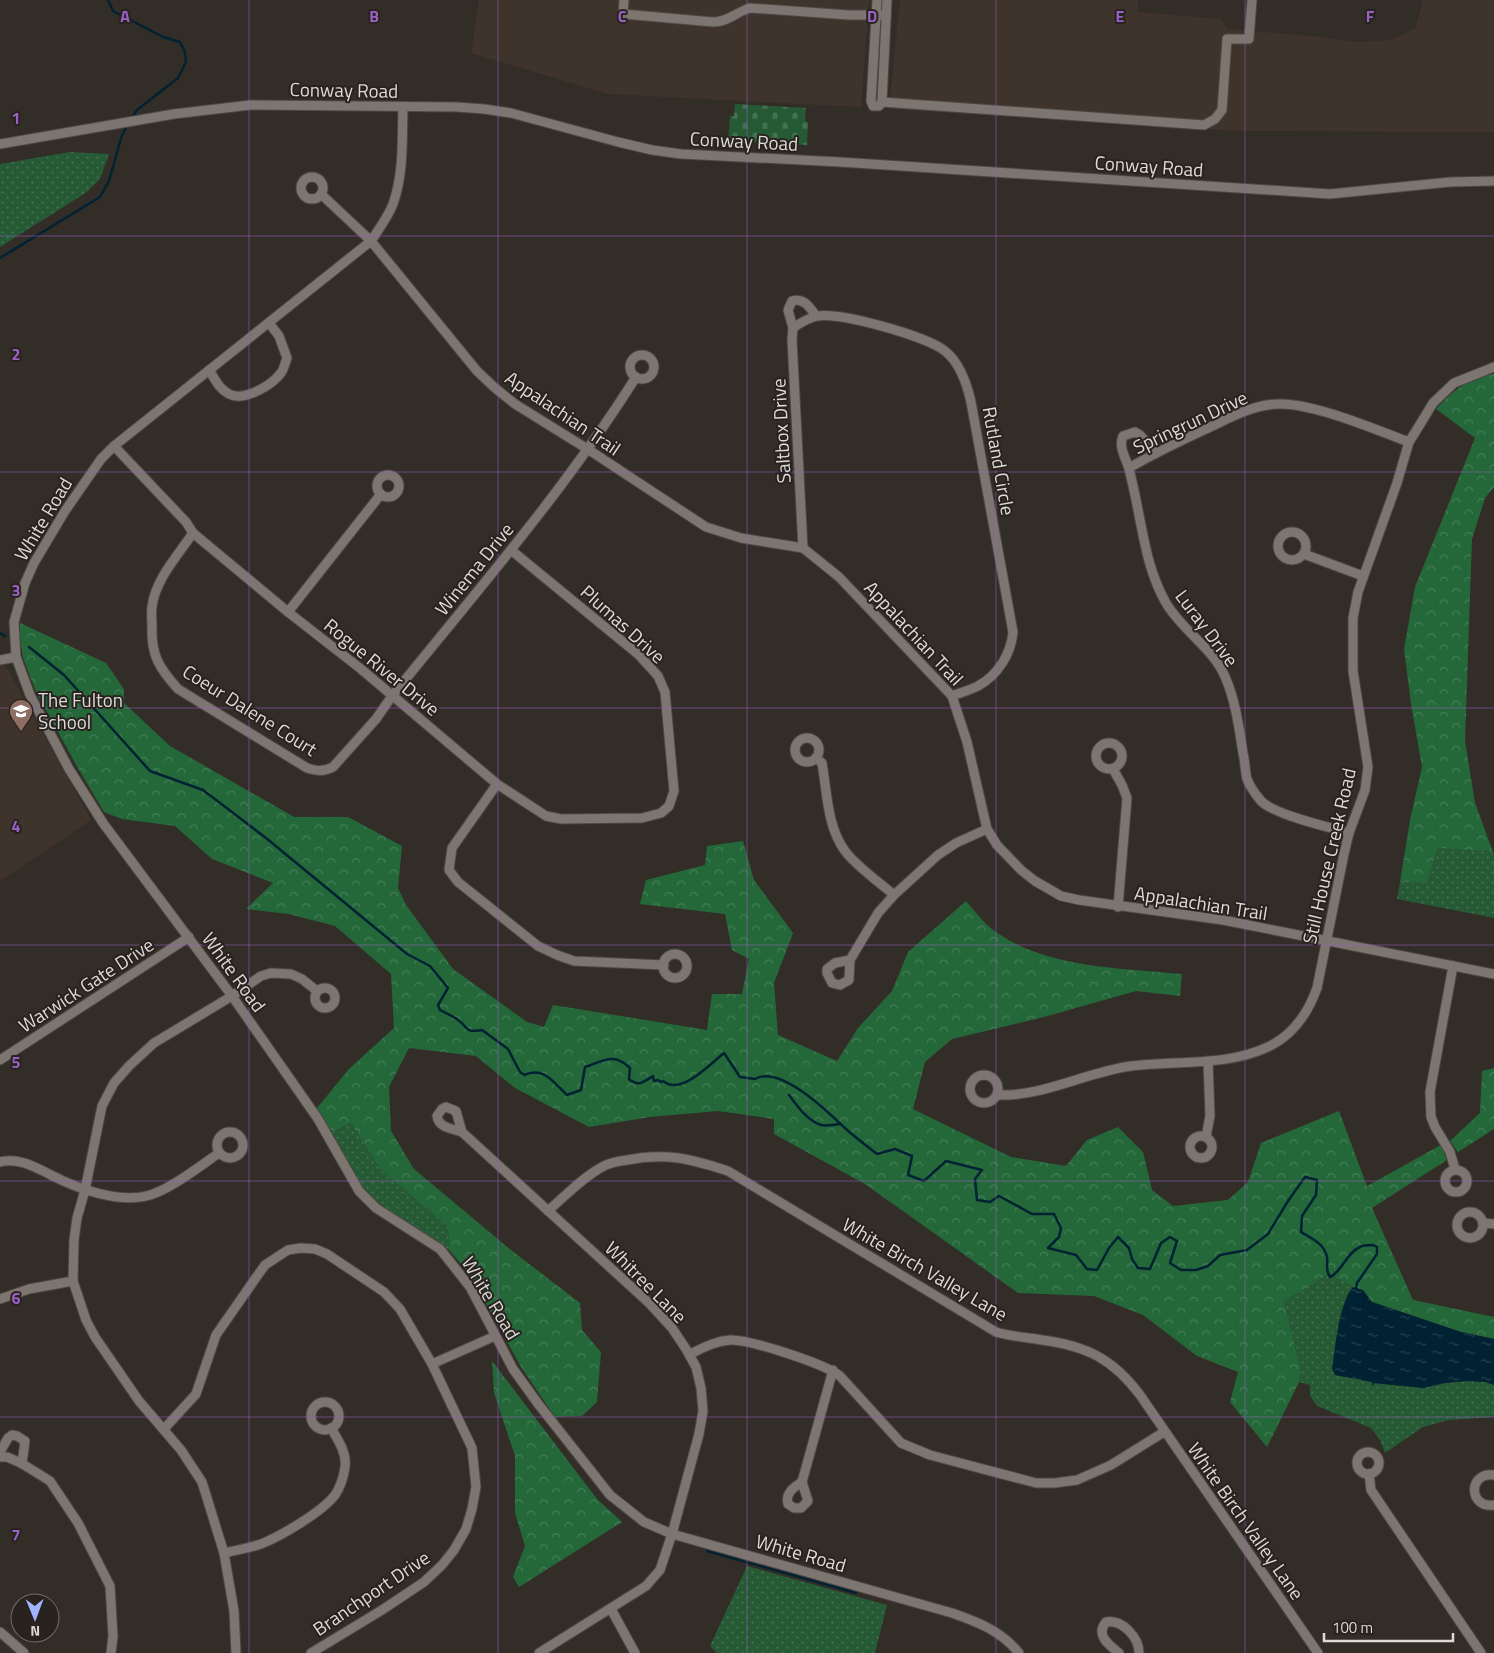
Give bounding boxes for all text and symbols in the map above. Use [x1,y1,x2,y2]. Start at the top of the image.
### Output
text: A [120,4,130,28]
text: B [369,4,379,28]
text: C [618,4,627,28]
text: D [867,4,877,28]
text: E [1116,4,1125,28]
text: F [1366,4,1375,28]
street label: Conway Road [289,74,399,105]
text: 1 [12,106,20,130]
street label: Conway Road [689,123,799,158]
street label: Conway Road [1094,147,1204,184]
text: 2 [12,342,20,366]
street label: Appalachian Trail [499,363,627,462]
street label: Saltbox Drive [763,378,798,484]
street label: Springrun Drive [1128,382,1252,461]
street label: Rutland Circle [976,404,1023,518]
street label: White Road [6,472,79,566]
street label: Winema Drive [427,516,520,621]
street label: Appalachian Trail [858,574,971,692]
street label: Plumas Drive [574,577,672,670]
text: 3 [12,578,20,602]
street label: Luray Drive [1169,583,1246,672]
street label: Rogue River Drive [318,611,447,723]
street label: Coeur Dalene Court [177,657,323,763]
place label: The Fulton School [38,685,123,736]
school or university icon: The Fulton School [8,698,34,732]
street label: Still House Creek Road [1294,765,1363,947]
text: 4 [12,814,21,838]
street label: Appalachian Trail [1132,878,1270,927]
street label: White Road [195,926,273,1018]
street label: Warwick Gate Drive [12,930,159,1039]
text: 5 [12,1050,21,1074]
street label: White Birch Valley Lane [837,1209,1013,1328]
street label: Whitree Lane [599,1234,694,1329]
street label: White Road [455,1251,528,1345]
text: 6 [12,1286,21,1310]
street label: White Birch Valley Lane [1181,1436,1312,1605]
text: 7 [12,1523,20,1547]
street label: White Road [753,1526,850,1579]
street label: Branchport Drive [306,1543,435,1642]
north arrow [10,1593,60,1643]
scale bar [1324,1610,1453,1642]
text: 100 m [1332,1616,1373,1639]
text: N [30,1621,40,1642]

